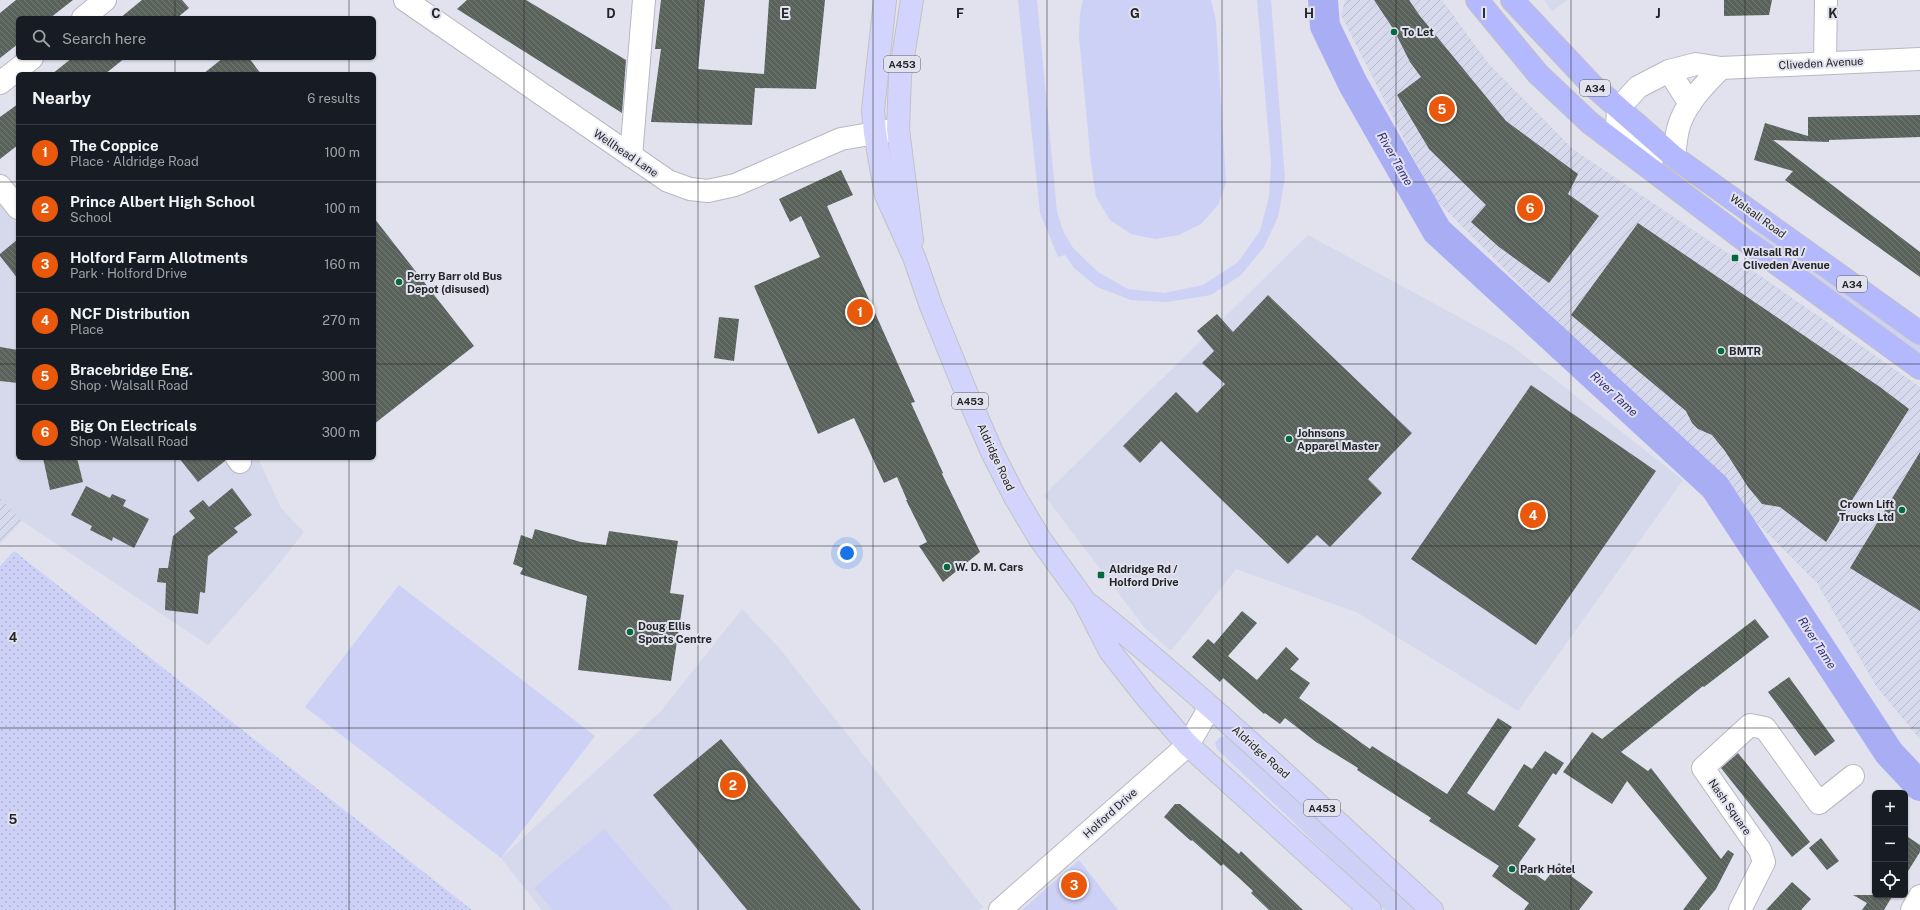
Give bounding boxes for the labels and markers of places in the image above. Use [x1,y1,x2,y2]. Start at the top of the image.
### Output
place label: To Let [1402,26,1434,38]
marker: To Let [1389,27,1399,37]
pin: 5 [1429,94,1455,124]
pin: 6 [1517,193,1543,223]
place label: Walsall Rd / Cliveden Avenue [1743,246,1830,271]
marker: Walsall Rd / Cliveden Avenue [1730,253,1740,263]
place label: Perry Barr old Bus Depot (disused) [407,270,502,295]
marker: Perry Barr old Bus Depot (disused) [394,277,404,287]
pin: 1 [847,297,873,327]
place label: BMTR [1729,345,1762,357]
marker: BMTR [1716,346,1726,356]
place label: Johnsons Apparel Master [1297,427,1379,452]
marker: Johnsons Apparel Master [1284,434,1294,444]
place label: Crown Lift Trucks Ltd [1839,498,1894,523]
pin: 4 [1520,500,1546,530]
marker: Crown Lift Trucks Ltd [1897,505,1907,515]
place label: W. D. M. Cars [955,561,1024,573]
marker: W. D. M. Cars [942,562,952,572]
place label: Aldridge Rd / Holford Drive [1109,563,1179,588]
marker: Aldridge Rd / Holford Drive [1096,570,1106,580]
place label: Doug Ellis Sports Centre [638,620,712,645]
marker: Doug Ellis Sports Centre [625,627,635,637]
pin: 2 [720,770,746,800]
place label: Park Hotel [1520,863,1576,875]
marker: Park Hotel [1507,864,1517,874]
pin: 3 [1061,870,1087,900]

